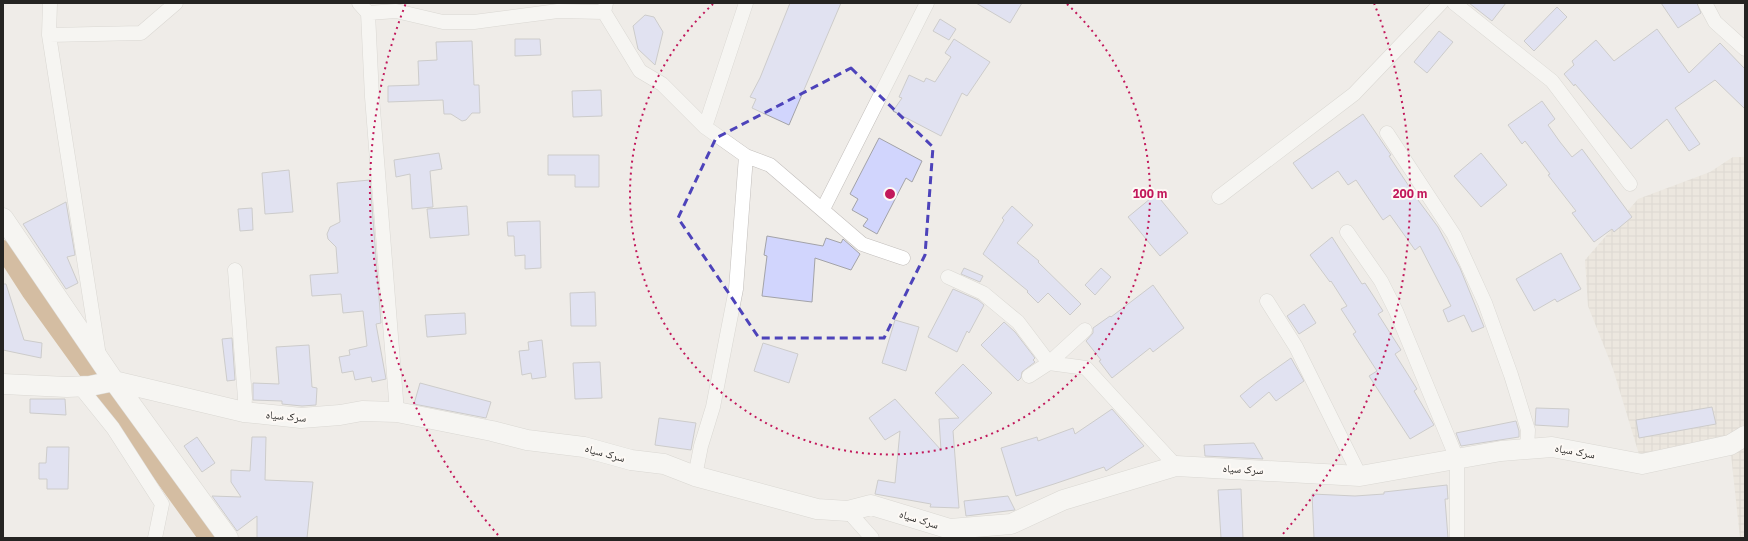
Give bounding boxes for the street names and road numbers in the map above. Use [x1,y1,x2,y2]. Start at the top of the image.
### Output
street label: سرک سیاه [265,407,307,425]
street label: سرک سیاه [584,441,626,465]
street label: سرک سیاه [1554,441,1596,461]
street label: سرک سیاه [1222,461,1264,477]
street label: سرک سیاه [897,506,941,532]

